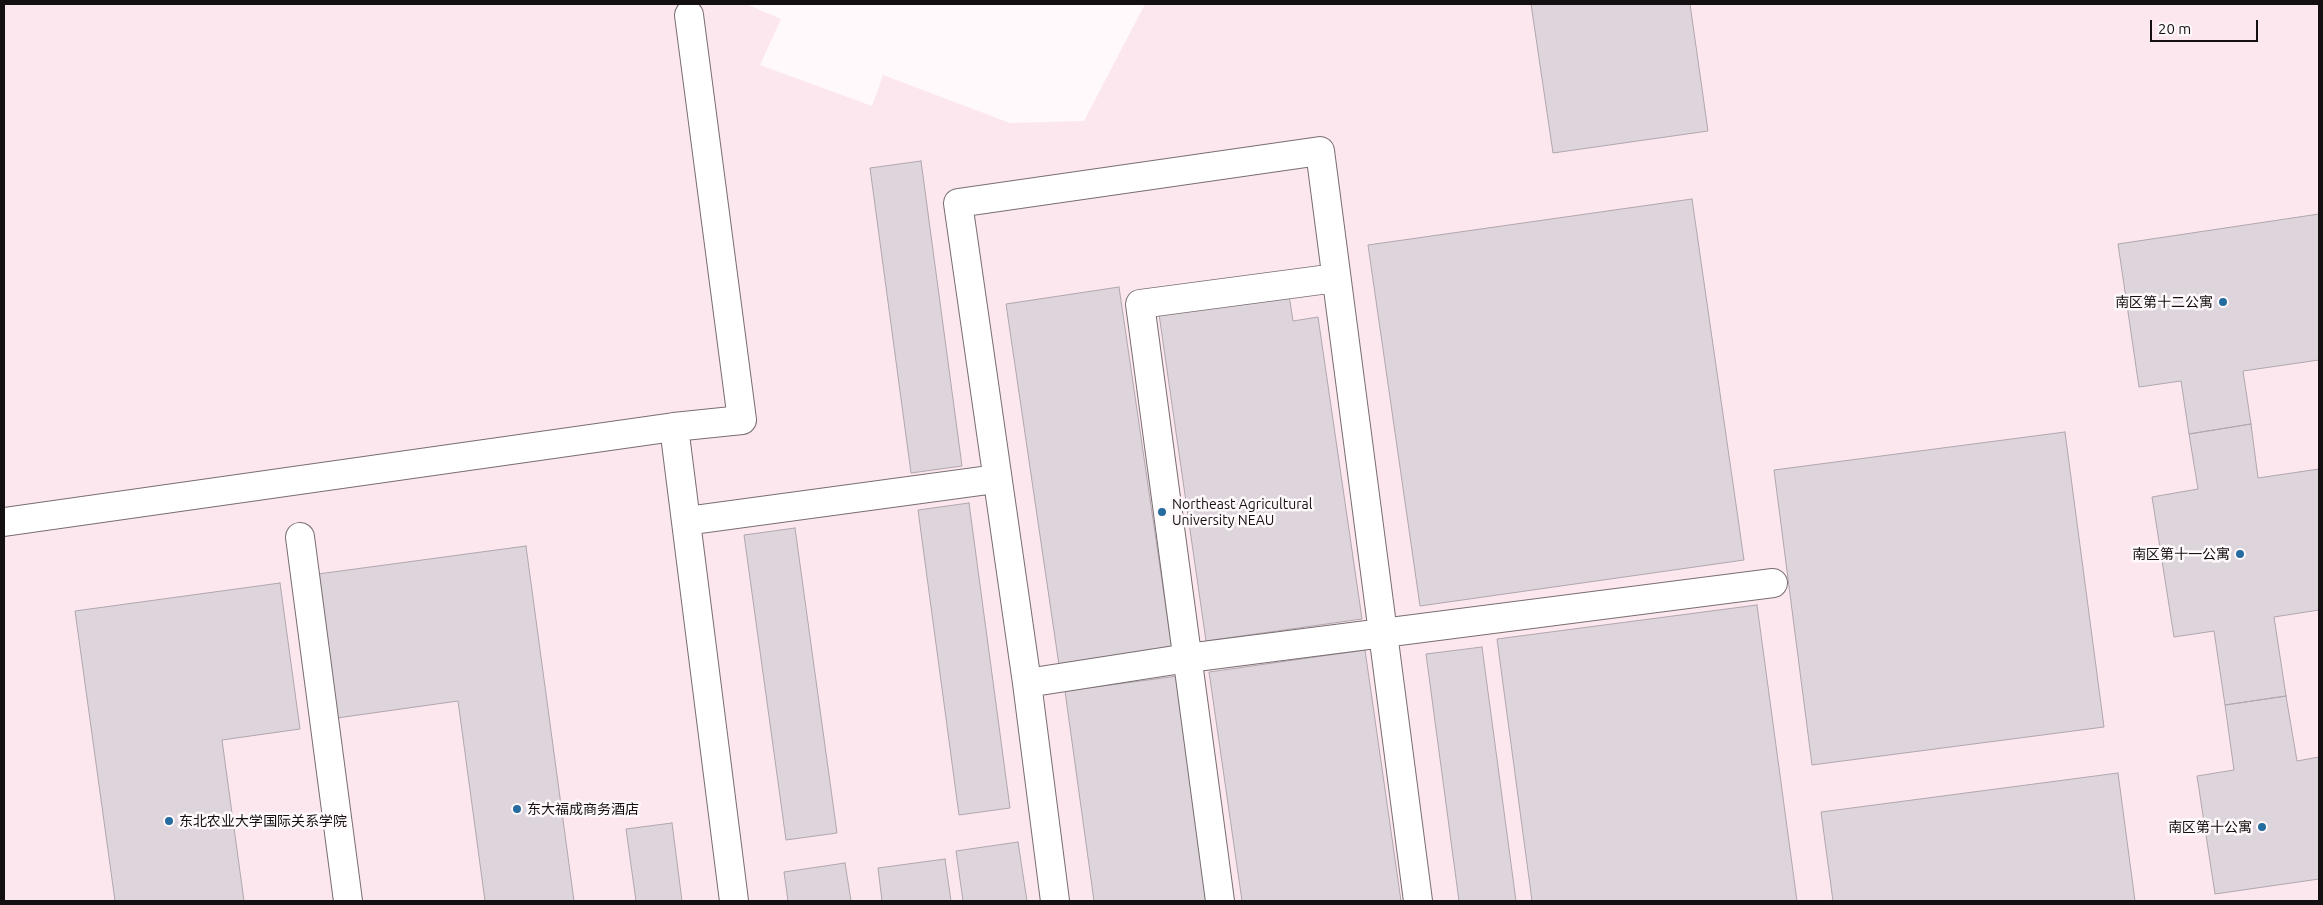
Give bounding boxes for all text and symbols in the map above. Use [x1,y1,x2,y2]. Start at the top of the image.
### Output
scale bar [2153,10,2260,42]
text: 20 m [2158,20,2191,37]
place label: 南区第十二公寓 [2115,294,2213,310]
marker: 南区第十二公寓 [2217,296,2229,308]
place label: Northeast Agricultural University NEAU [1172,496,1312,528]
marker: Northeast Agricultural University NEAU [1156,506,1168,518]
place label: 南区第十一公寓 [2132,546,2230,562]
marker: 南区第十一公寓 [2234,548,2246,560]
place label: 东大福成商务酒店 [527,801,639,817]
marker: 东大福成商务酒店 [511,803,523,815]
place label: 东北农业大学国际关系学院 [179,813,347,829]
marker: 东北农业大学国际关系学院 [163,815,175,827]
place label: 南区第十公寓 [2168,819,2252,835]
marker: 南区第十公寓 [2256,821,2268,833]

